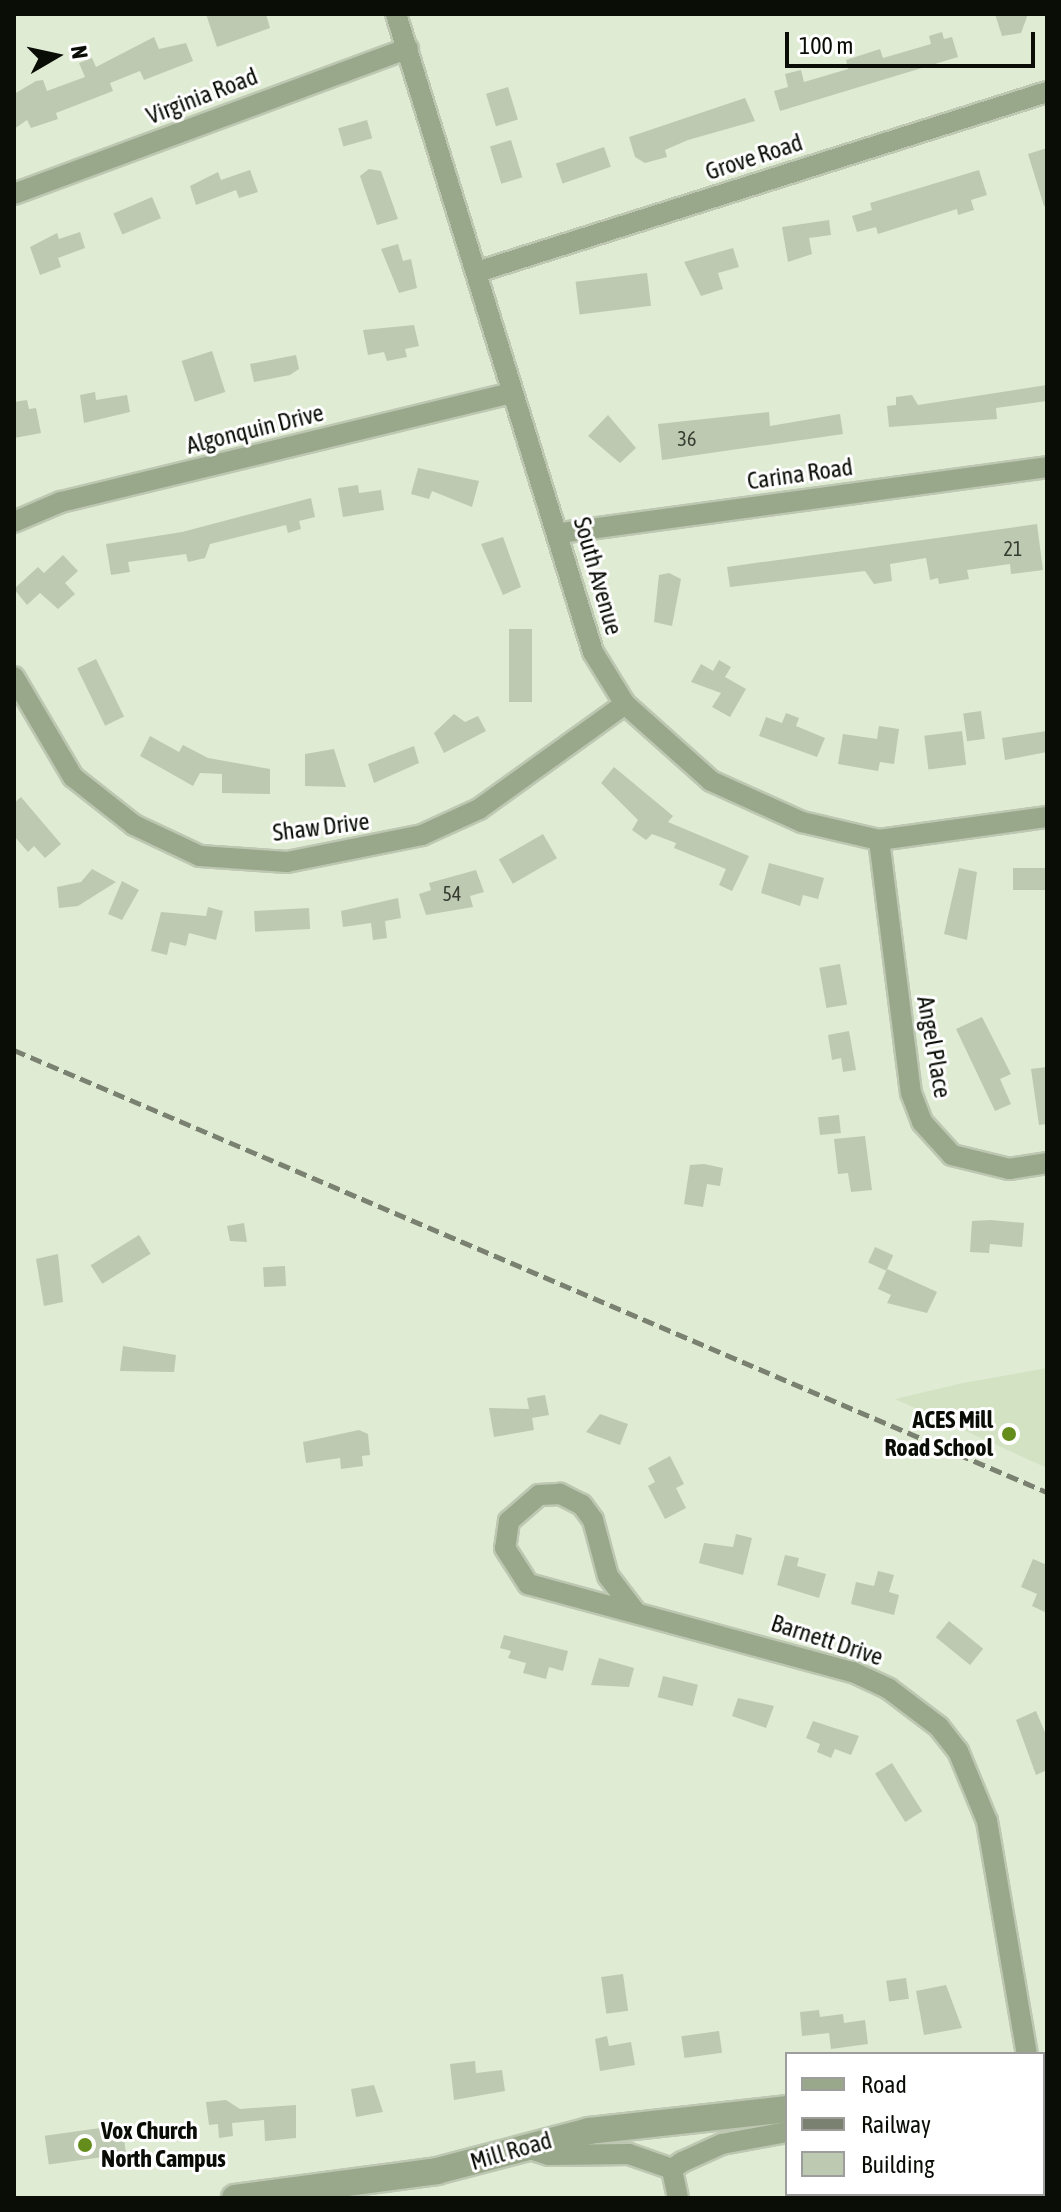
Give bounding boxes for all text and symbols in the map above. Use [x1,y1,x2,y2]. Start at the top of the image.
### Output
north arrow [16,16,96,96]
scale bar [789,16,1039,66]
text: 100 m [799,32,853,59]
text: N [66,44,94,61]
street label: Virginia Road [142,62,262,130]
street label: Grove Road [702,128,806,186]
street label: Algonquin Drive [183,398,327,460]
house number: 36 [678,426,696,450]
street label: Carina Road [745,452,855,496]
street label: South Avenue [567,514,629,638]
house number: 21 [1004,536,1022,560]
street label: Shaw Drive [271,807,371,847]
house number: 54 [443,881,461,905]
street label: Angel Place [911,994,957,1100]
place label: ACES Mill Road School [884,1406,993,1462]
marker: ACES Mill Road School [1000,1425,1018,1443]
street label: Barnett Drive [767,1608,887,1672]
legend [785,2052,1045,2196]
text: Road [861,2071,907,2098]
text: Railway [861,2111,931,2138]
place label: Vox Church North Campus [101,2117,226,2173]
street label: Mill Road [467,2126,555,2176]
marker: Vox Church North Campus [76,2136,94,2154]
text: Building [861,2151,934,2178]

